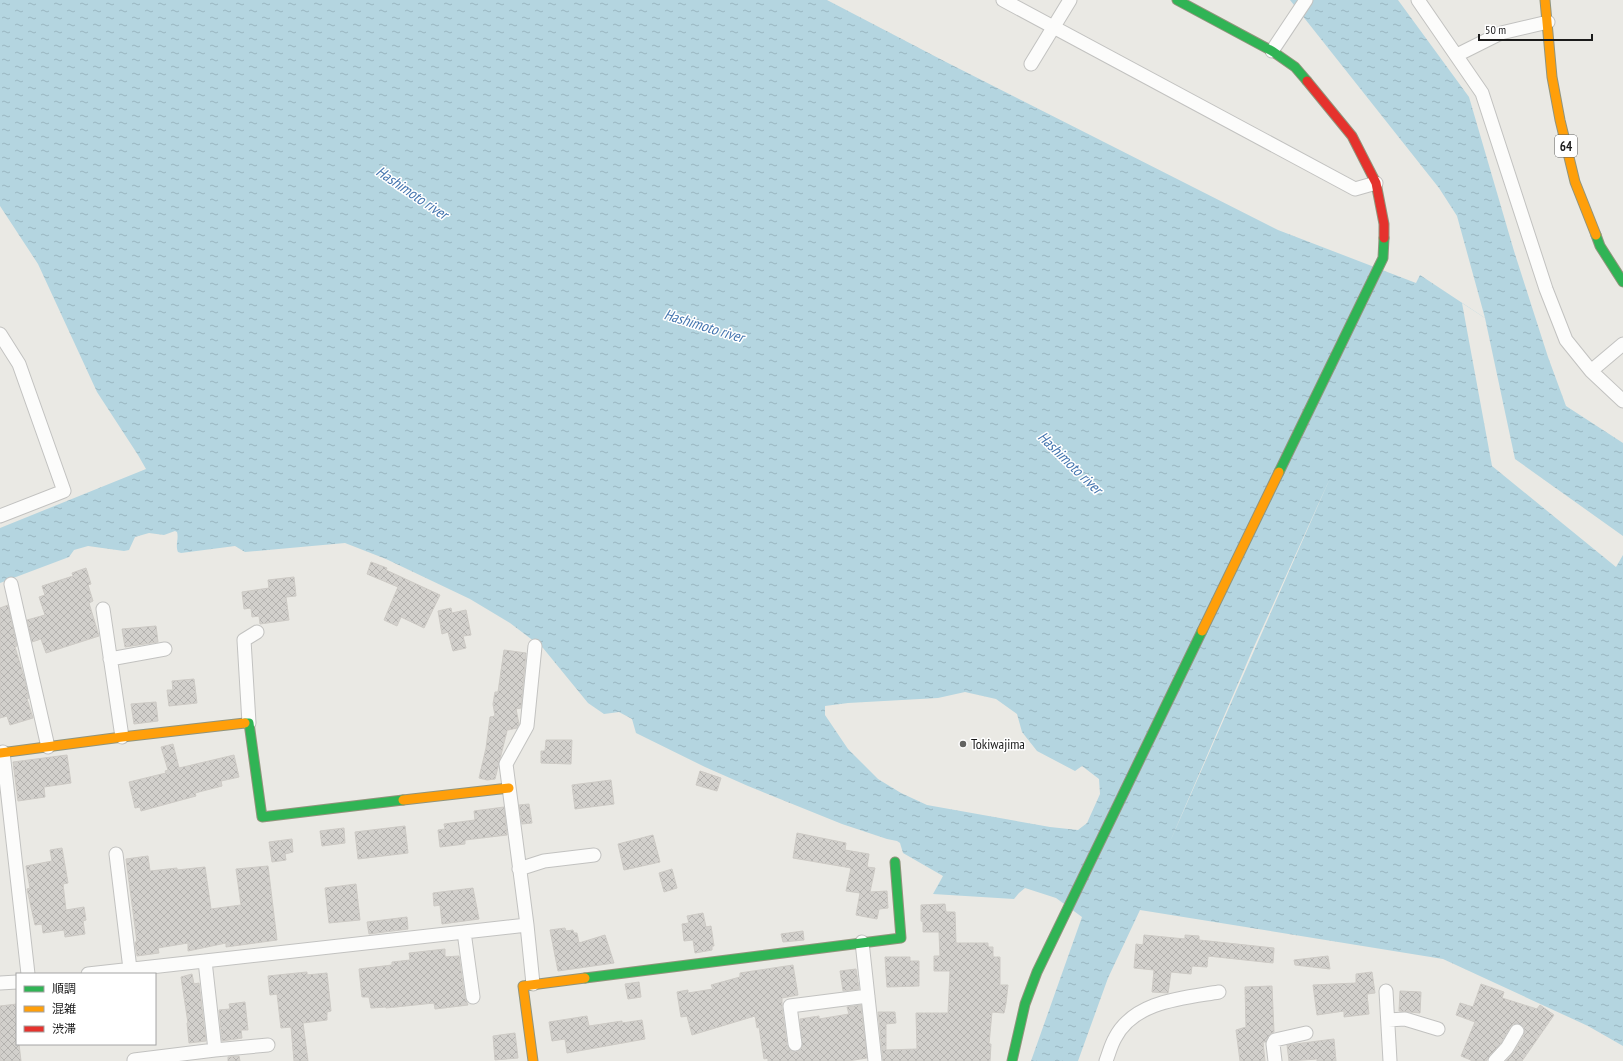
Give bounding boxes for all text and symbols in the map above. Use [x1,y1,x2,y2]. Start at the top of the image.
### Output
scale bar [1479,16,1592,42]
text: 50 m [1485,22,1506,37]
road number: 64 [1555,135,1577,157]
water label: Hashimoto river [373,162,453,225]
water label: Hashimoto river [662,304,748,347]
water label: Hashimoto river [1034,427,1108,499]
place label: Tokiwajima [971,735,1025,753]
marker: Tokiwajima [958,739,968,749]
legend [16,973,156,1045]
text: 順調 [52,981,76,996]
text: 混雑 [52,1001,76,1016]
text: 渋滞 [52,1021,76,1036]

